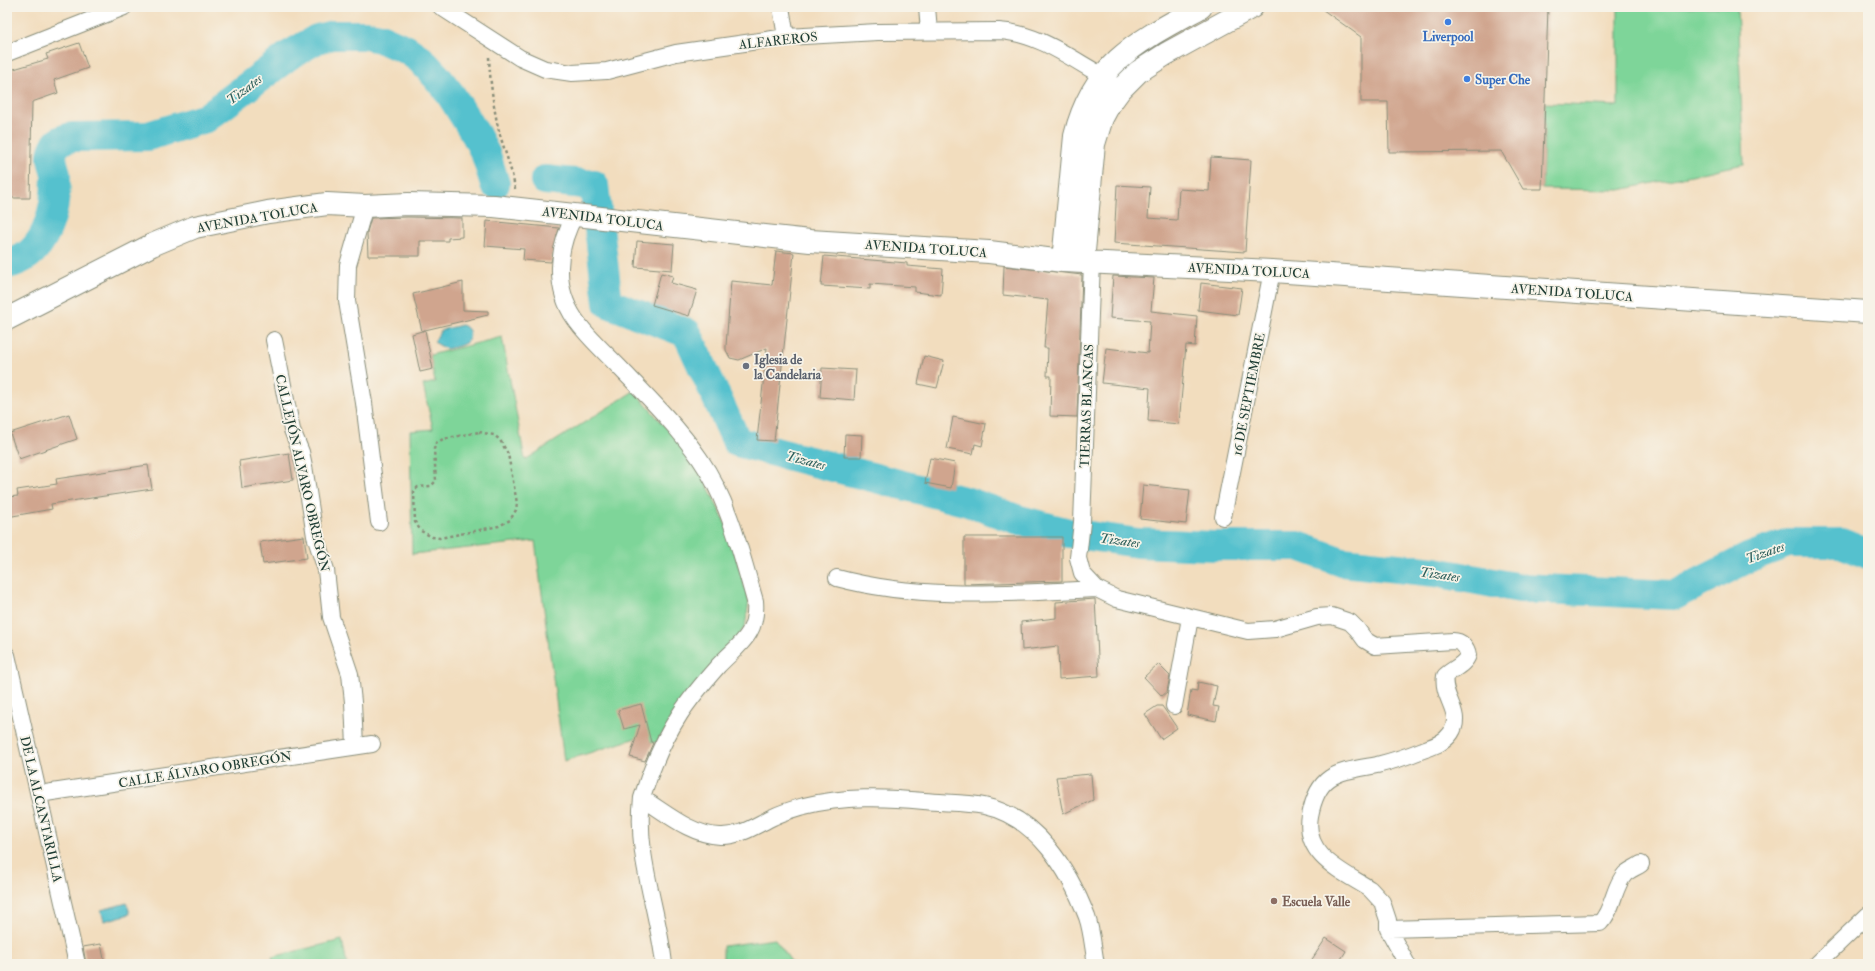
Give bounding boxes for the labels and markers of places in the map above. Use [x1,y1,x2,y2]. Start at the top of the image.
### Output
marker: Liverpool [1443,17,1453,27]
place label: Liverpool [1423,29,1474,46]
place label: Super Che [1475,72,1531,89]
marker: Super Che [1462,74,1472,84]
place label: Iglesia de la Candelaria [753,352,822,383]
marker: Iglesia de la Candelaria [741,361,751,371]
place label: Escuela Valle [1282,894,1351,910]
marker: Escuela Valle [1269,896,1279,906]

